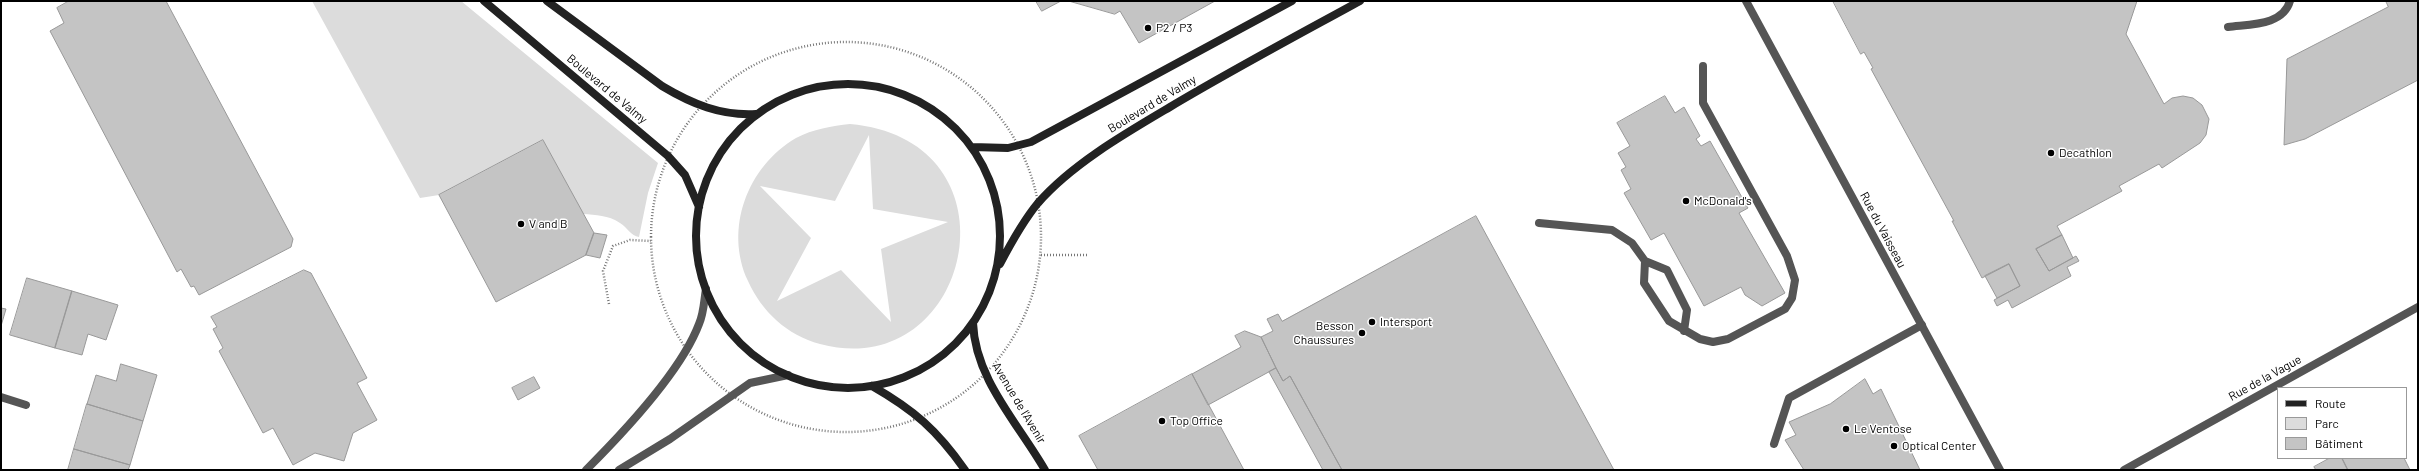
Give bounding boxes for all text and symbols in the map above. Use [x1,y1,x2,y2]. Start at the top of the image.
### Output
place label: P2 / P3 [1156,21,1192,35]
marker: P2 / P3 [1143,23,1153,33]
street label: Boulevard de Valmy [564,51,650,127]
street label: Boulevard de Valmy [1105,72,1199,136]
place label: Decathlon [2059,146,2112,160]
marker: Decathlon [2046,148,2056,158]
street label: Rue du Vaisseau [1857,190,1909,270]
place label: McDonald's [1694,194,1752,208]
marker: McDonald's [1681,196,1691,206]
place label: V and B [529,217,567,231]
marker: V and B [516,219,526,229]
place label: Intersport [1380,315,1432,329]
marker: Intersport [1367,317,1377,327]
place label: Besson Chaussures [1294,319,1354,347]
marker: Besson Chaussures [1357,328,1367,338]
street label: Rue de la Vague [2226,352,2304,404]
street label: Avenue de l'Avenir [989,360,1049,446]
legend [2277,387,2407,459]
text: Route [2315,396,2346,410]
place label: Top Office [1170,414,1223,428]
marker: Top Office [1157,416,1167,426]
text: Parc [2315,416,2339,430]
place label: Le Ventose [1854,422,1912,436]
marker: Le Ventose [1841,424,1851,434]
text: Bâtiment [2315,436,2363,450]
place label: Optical Center [1902,439,1976,453]
marker: Optical Center [1889,441,1899,451]

